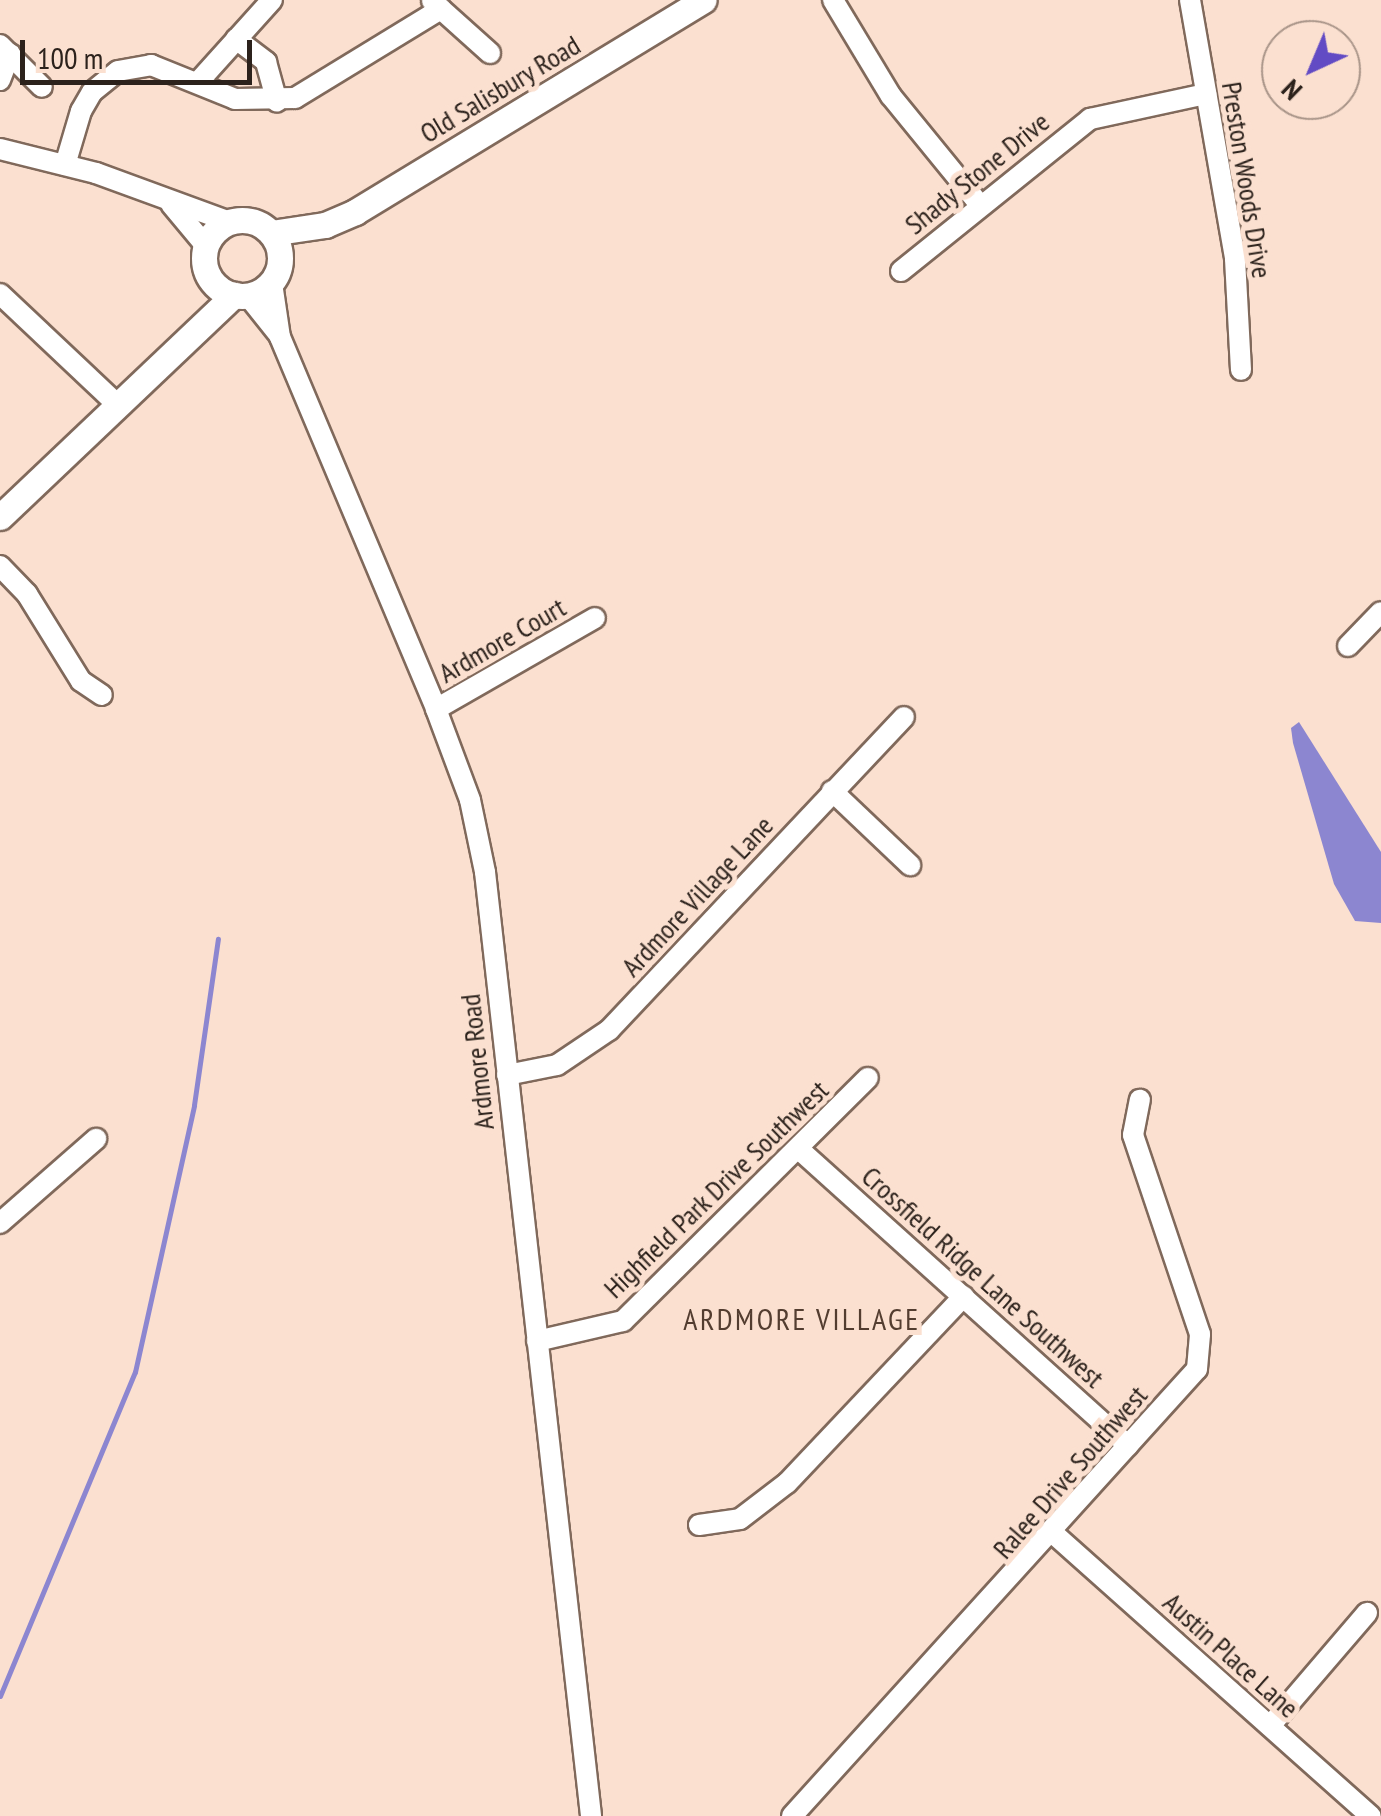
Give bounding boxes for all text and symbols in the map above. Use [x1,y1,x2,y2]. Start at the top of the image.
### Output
scale bar [25,20,258,82]
north arrow [1261,20,1361,120]
street label: Old Salisbury Road [414,28,586,150]
text: 100 m [37,38,103,77]
text: N [1273,72,1309,109]
street label: Preston Woods Drive [1215,79,1279,281]
street label: Shady Stone Drive [898,104,1056,242]
street label: Ardmore Court [433,590,571,690]
street label: Ardmore Village Lane [614,809,780,983]
street label: Ardmore Road [453,992,501,1132]
street label: Highfield Park Drive Southwest [597,1073,835,1305]
street label: Crossfield Ridge Lane Southwest [855,1159,1111,1395]
district label: ARDMORE VILLAGE [683,1301,921,1337]
street label: Ralee Drive Southwest [986,1379,1154,1565]
street label: Austin Place Lane [1156,1585,1306,1725]

